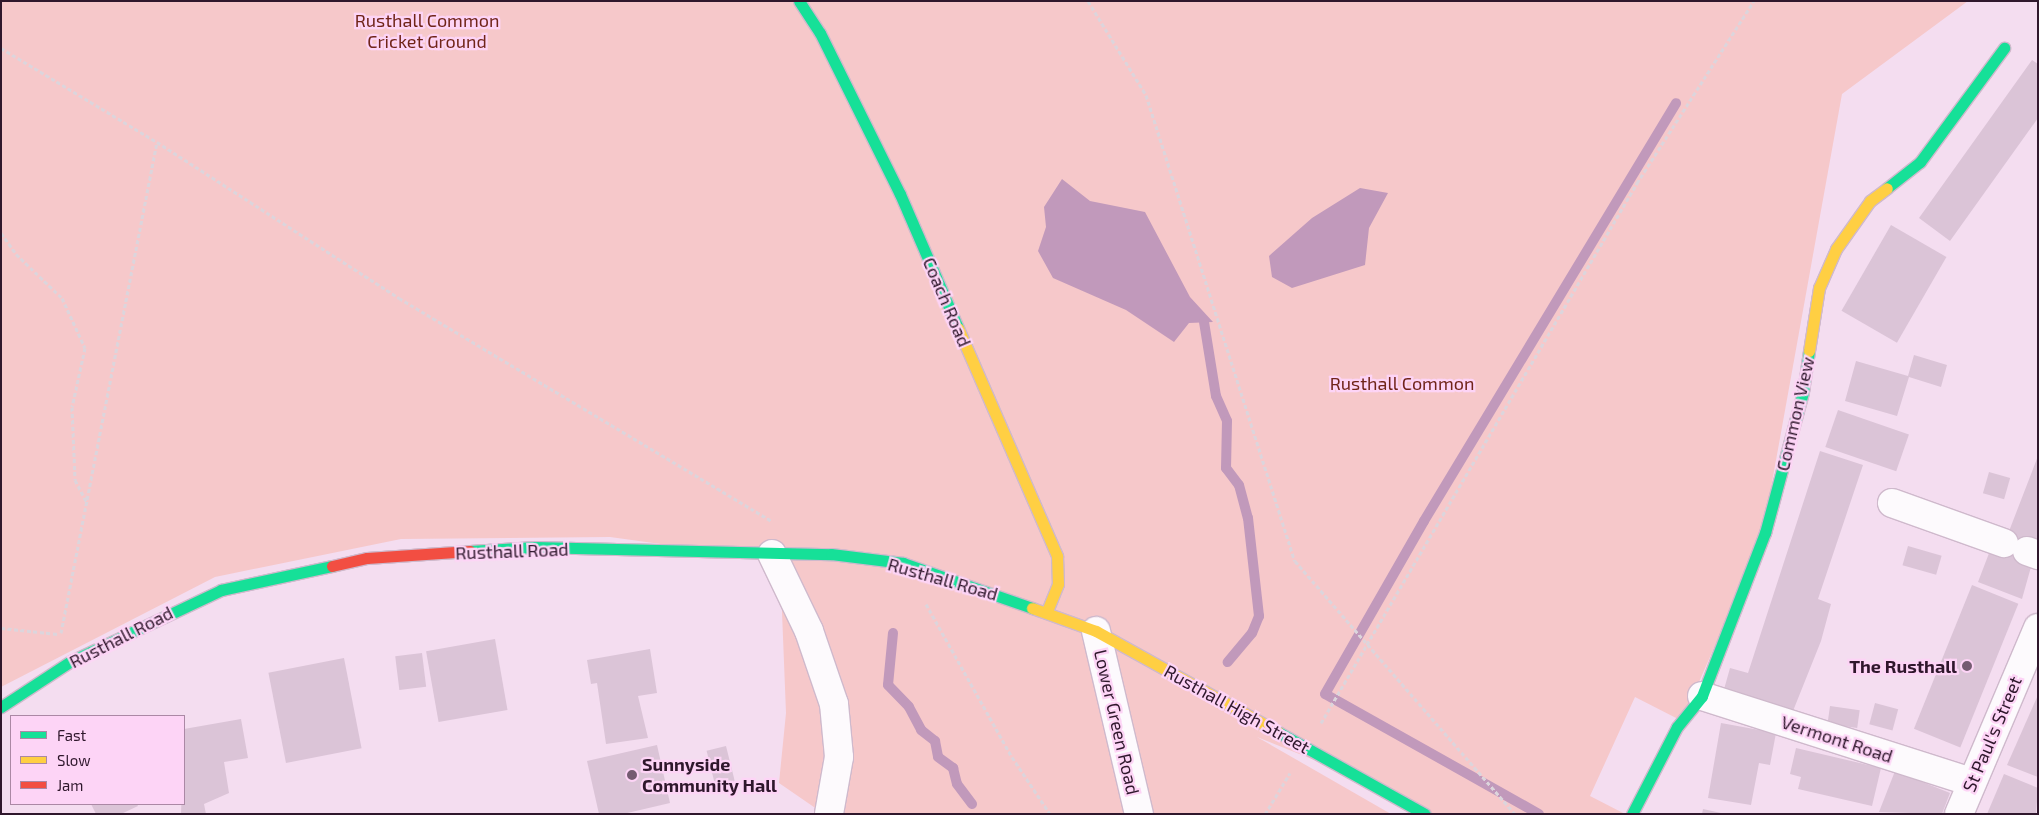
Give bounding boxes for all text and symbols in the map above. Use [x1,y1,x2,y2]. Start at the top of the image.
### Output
park label: Rusthall Common Cricket Ground [354,10,500,52]
street label: Coach Road [918,254,976,350]
street label: Common View [1771,355,1819,473]
park label: Rusthall Common [1329,372,1475,394]
street label: Rusthall Road [455,538,569,564]
street label: Rusthall Road [885,553,1001,605]
street label: Rusthall Road [65,602,177,672]
street label: Lower Green Road [1090,647,1144,797]
place label: The Rusthall [1849,655,1957,677]
street label: Rusthall High Street [1160,660,1314,758]
marker: The Rusthall [1961,660,1973,672]
street label: St Paul's Street [1958,673,2026,795]
street label: Vermont Road [1779,711,1895,767]
legend [10,715,185,805]
text: Fast [57,726,86,744]
text: Slow [57,751,91,769]
place label: Sunnyside Community Hall [642,754,777,796]
marker: Sunnyside Community Hall [626,769,638,781]
text: Jam [57,776,83,794]

